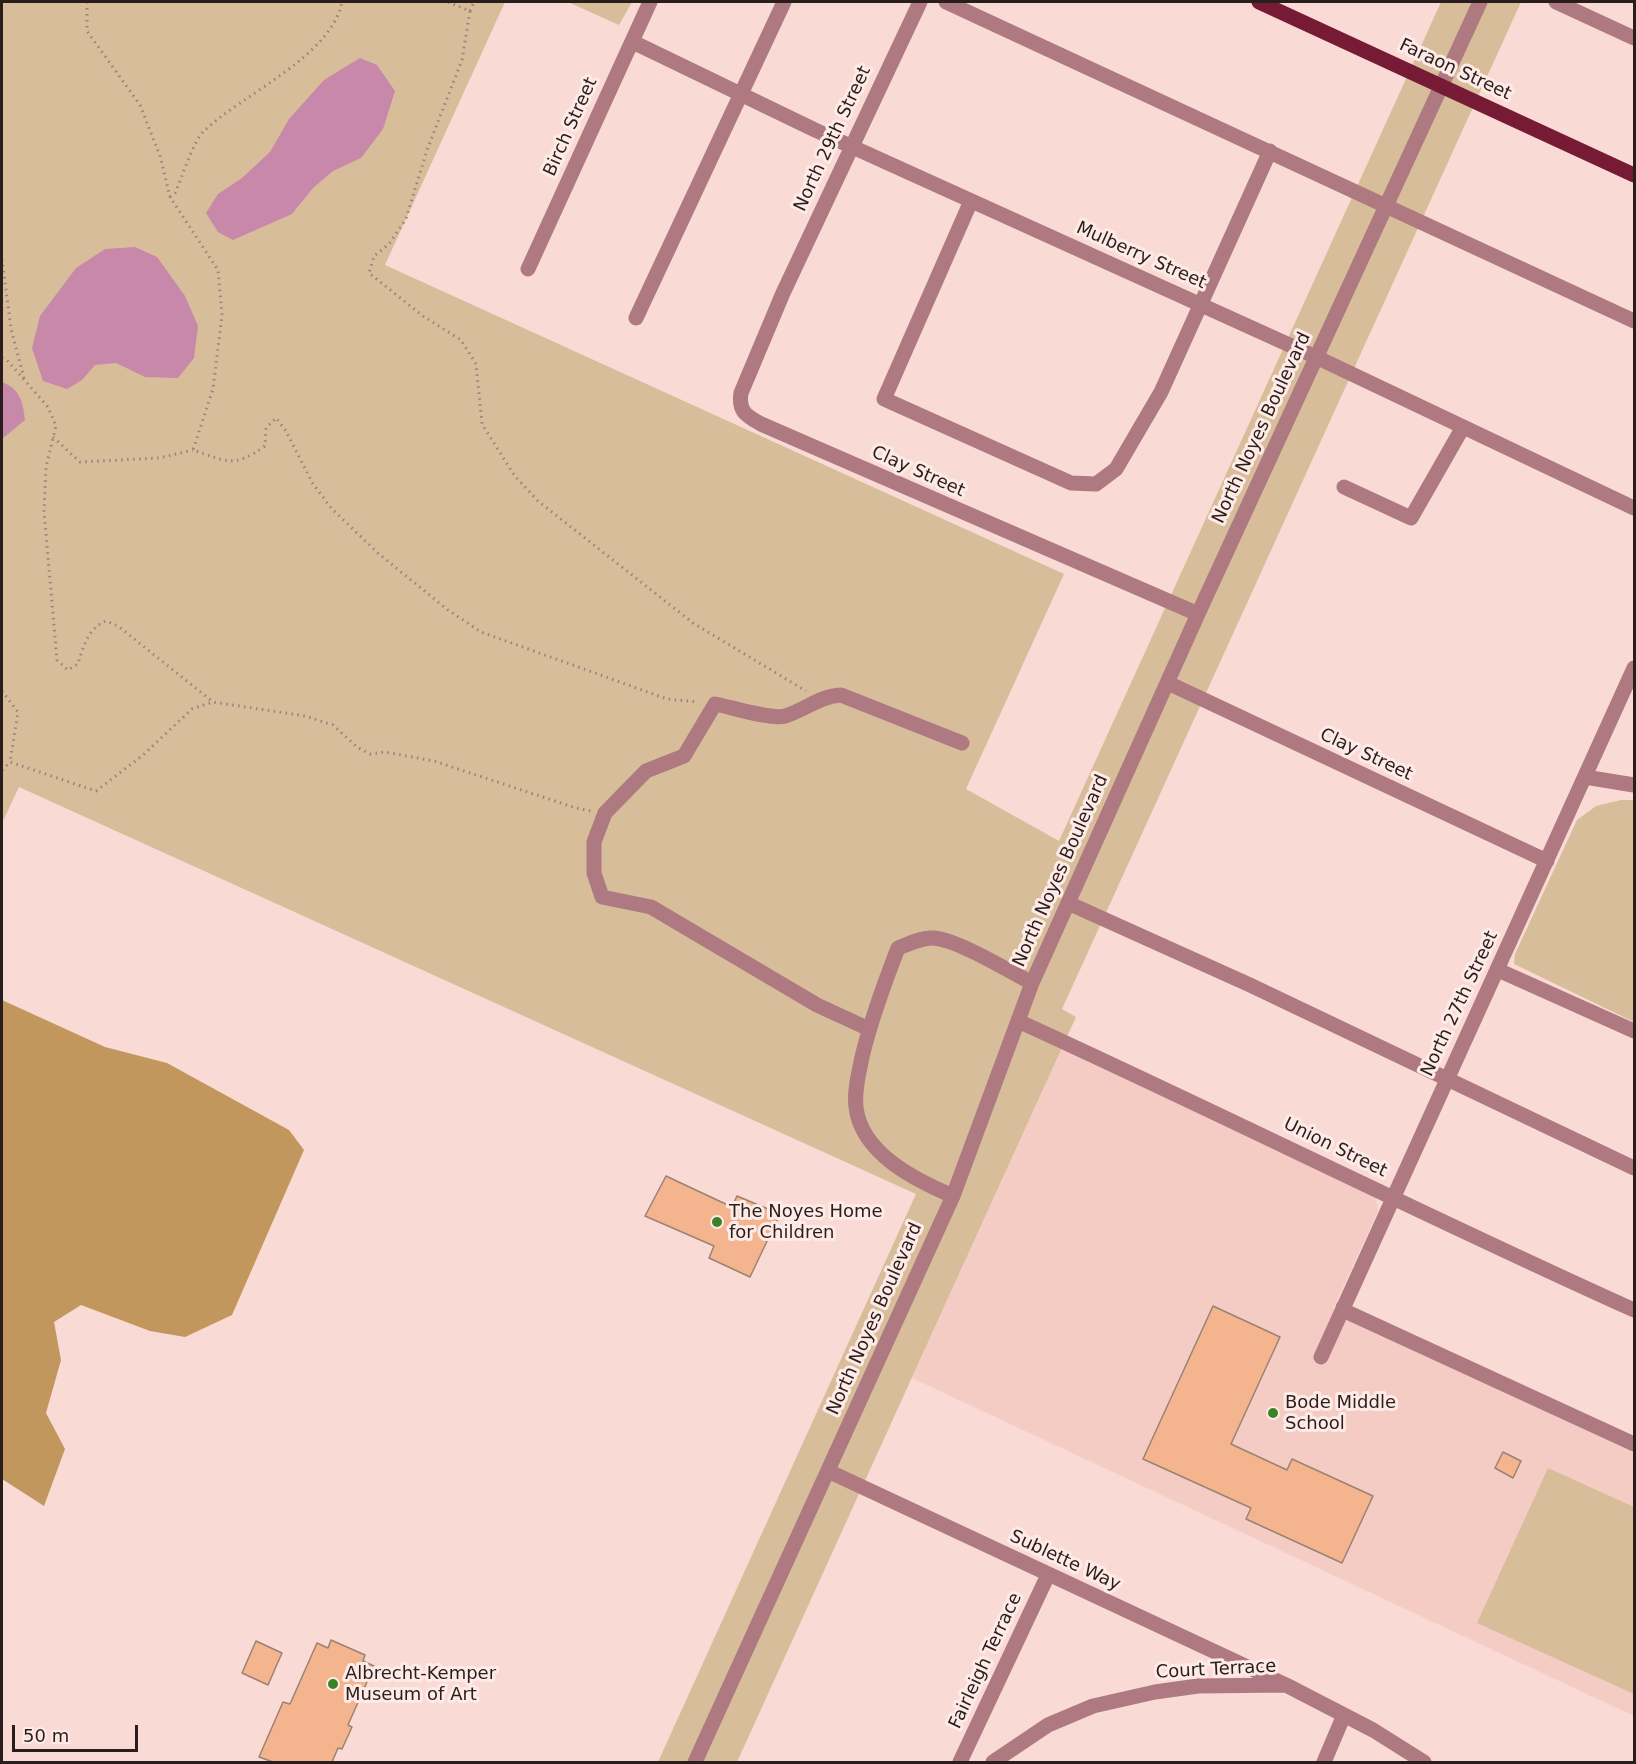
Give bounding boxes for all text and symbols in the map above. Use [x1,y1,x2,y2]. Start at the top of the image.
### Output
street label: Faraon Street [1396,35,1514,105]
street label: North 29th Street [790,63,876,215]
street label: Birch Street [540,74,602,180]
street label: Mulberry Street [1073,218,1209,294]
street label: North Noyes Boulevard [1208,329,1316,527]
street label: Clay Street [868,442,968,502]
street label: Clay Street [1316,724,1416,786]
street label: North Noyes Boulevard [1009,771,1113,971]
street label: North 27th Street [1417,928,1503,1080]
street label: Union Street [1280,1114,1390,1182]
place label: The Noyes Home for Children [729,1201,883,1244]
marker: The Noyes Home for Children [710,1215,724,1229]
street label: North Noyes Boulevard [823,1219,927,1419]
place label: Bode Middle School [1285,1392,1396,1434]
marker: Bode Middle School [1266,1406,1280,1420]
street label: Sublette Way [1006,1526,1124,1596]
street label: Fairleigh Terrace [945,1590,1027,1732]
street label: Court Terrace [1155,1656,1277,1684]
place label: Albrecht-Kemper Museum of Art [345,1663,496,1706]
marker: Albrecht-Kemper Museum of Art [326,1677,340,1691]
scale bar [15,1713,141,1751]
text: 50 m [23,1725,69,1746]

